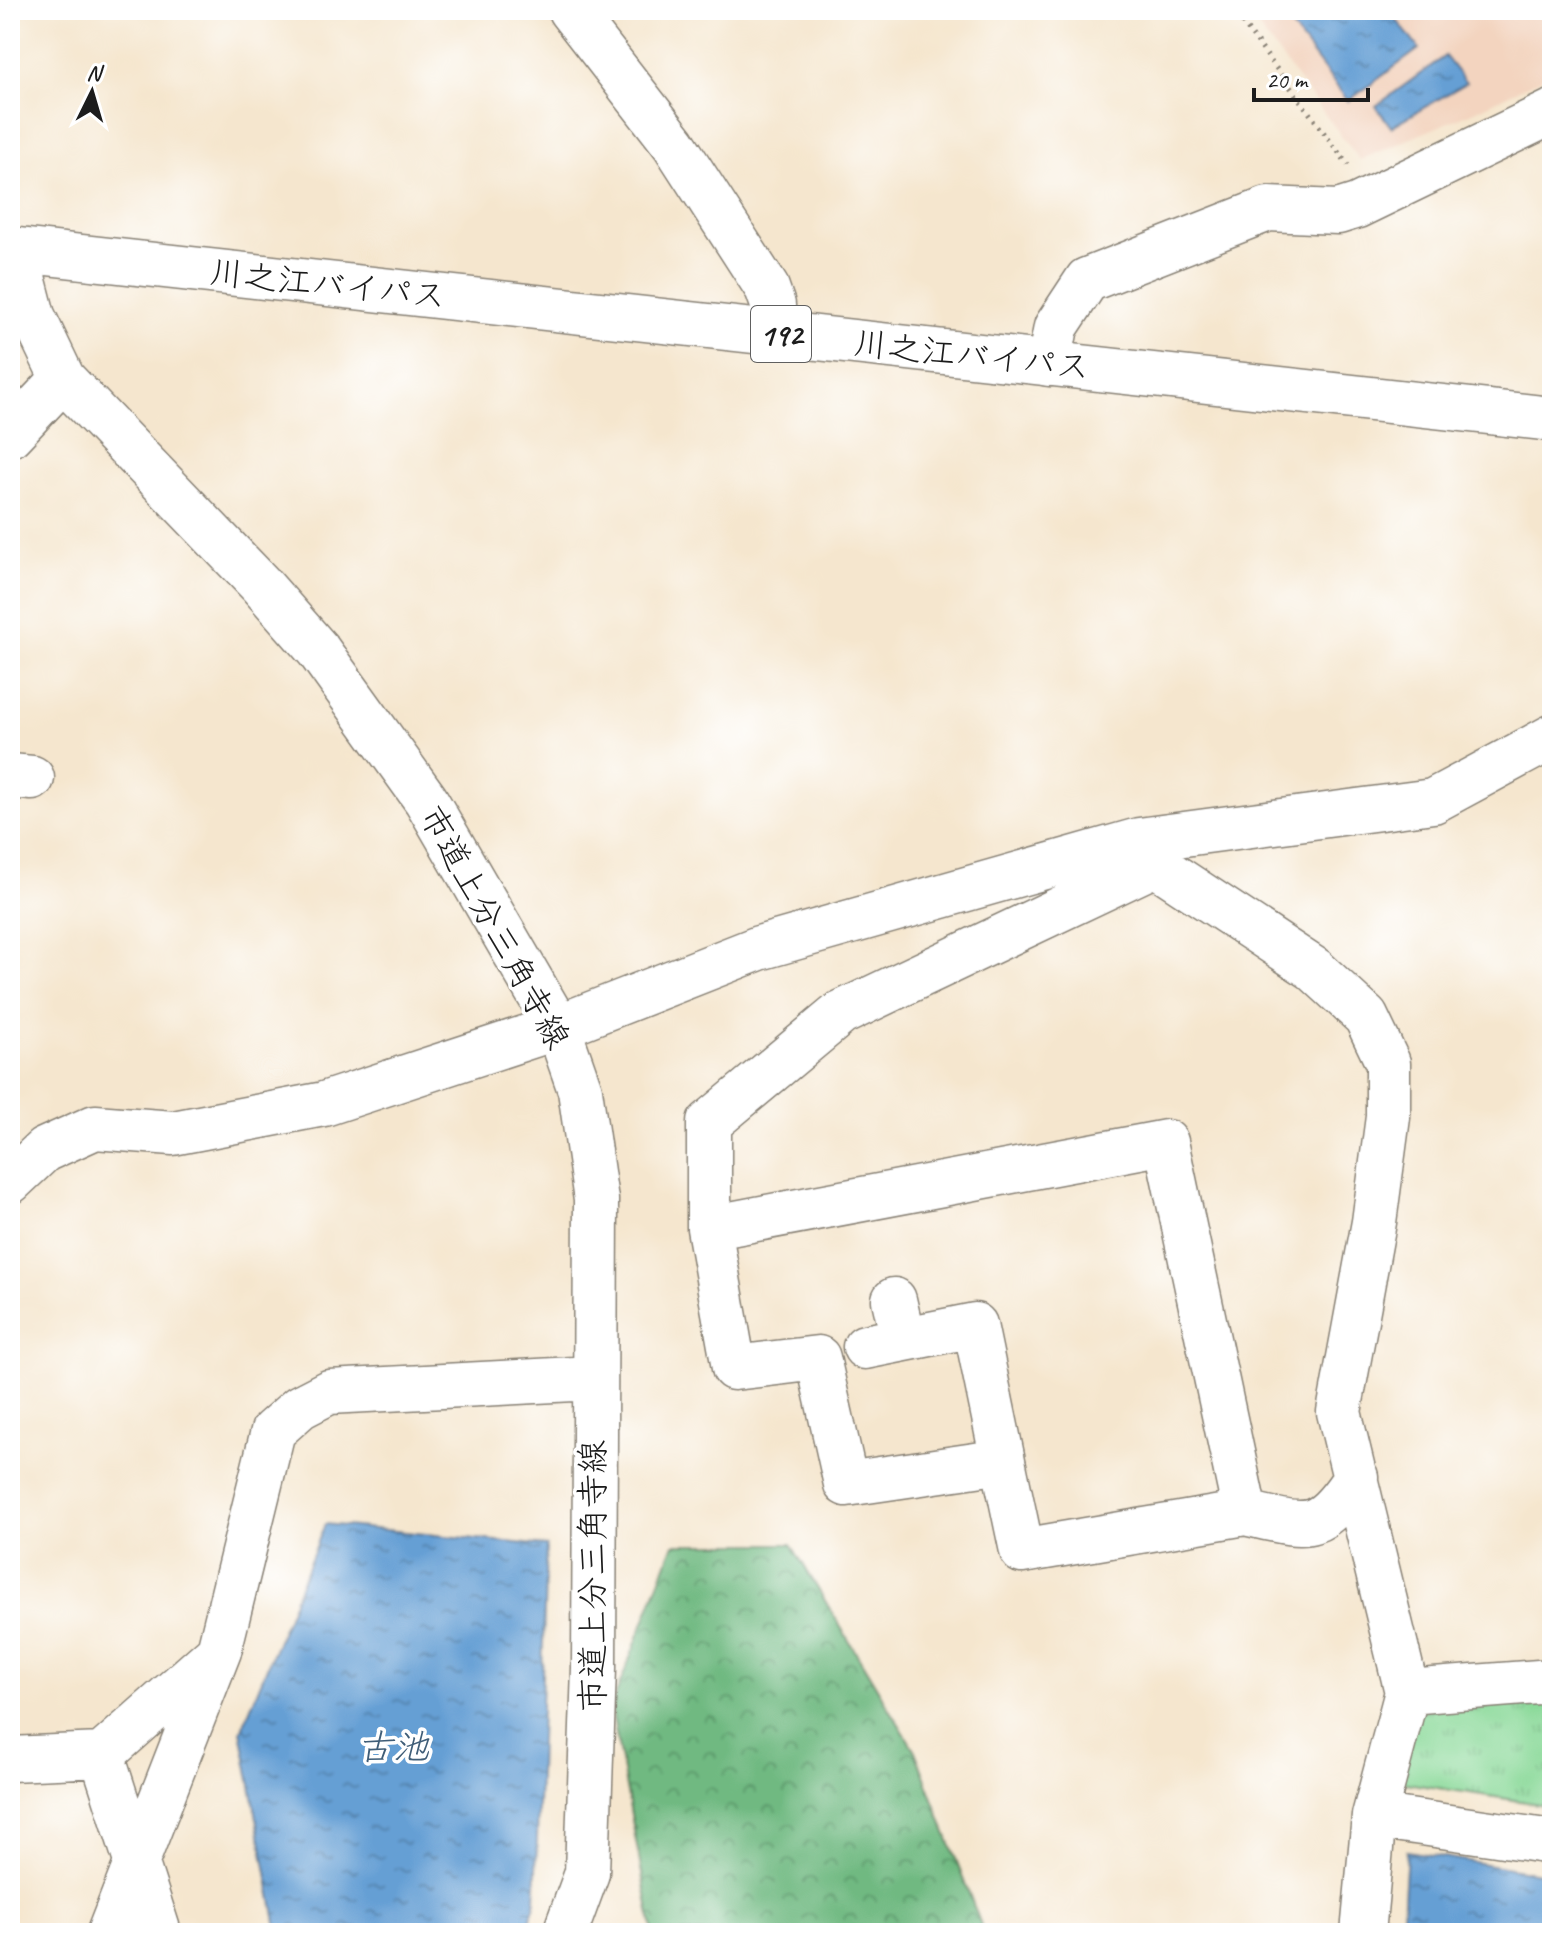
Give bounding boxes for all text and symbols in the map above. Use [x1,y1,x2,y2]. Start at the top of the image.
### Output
north arrow [52,52,132,132]
scale bar [1254,52,1368,102]
text: N [86,59,105,88]
text: 20 m [1266,65,1309,95]
street label: 川之江バイパス [208,250,448,318]
road number: 192 [751,306,811,362]
street label: 川之江バイパス [852,321,1092,389]
street label: 市道上分三角寺線 [410,798,580,1056]
street label: 市道上分三角寺線 [571,1440,614,1712]
water label: 古池 [357,1724,430,1770]

